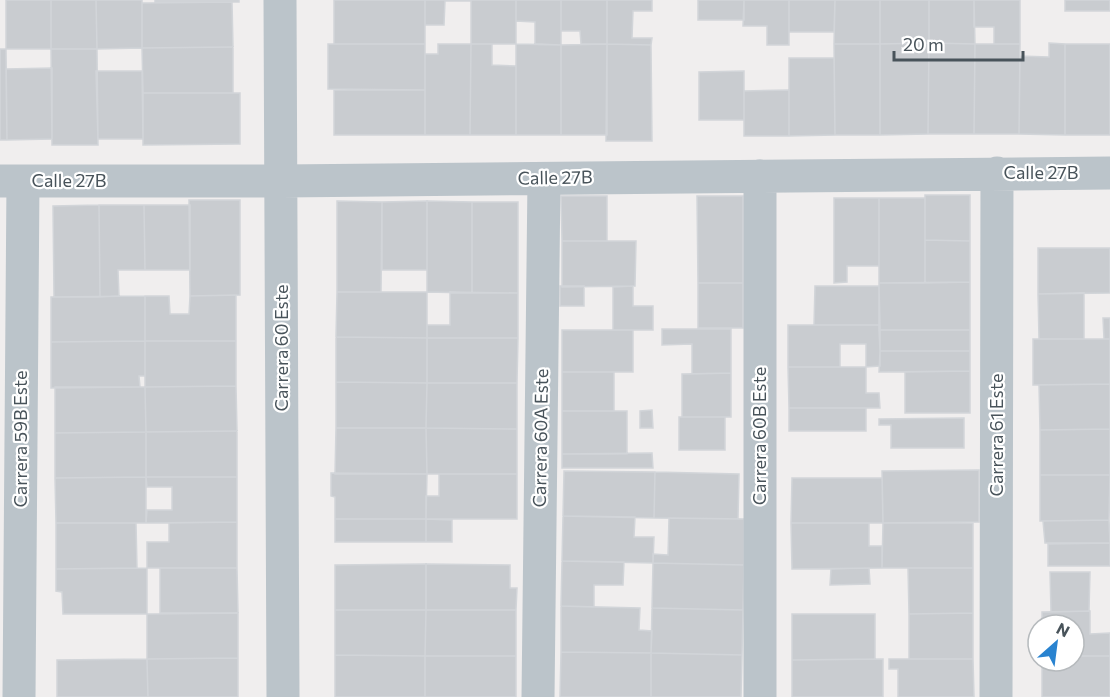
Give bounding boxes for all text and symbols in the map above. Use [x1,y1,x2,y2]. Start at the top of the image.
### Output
scale bar [894,24,1023,62]
text: 20 m [903,33,944,55]
street label: Calle 27B [1004,161,1078,183]
street label: Calle 27B [517,165,593,189]
street label: Calle 27B [32,169,106,191]
street label: Carrera 60 Este [270,285,292,411]
street label: Carrera 60B Este [748,367,770,505]
street label: Carrera 60A Este [528,368,552,508]
street label: Carrera 59B Este [9,370,31,508]
street label: Carrera 61 Este [985,374,1007,496]
north arrow [1026,613,1086,673]
text: N [1054,618,1073,641]

